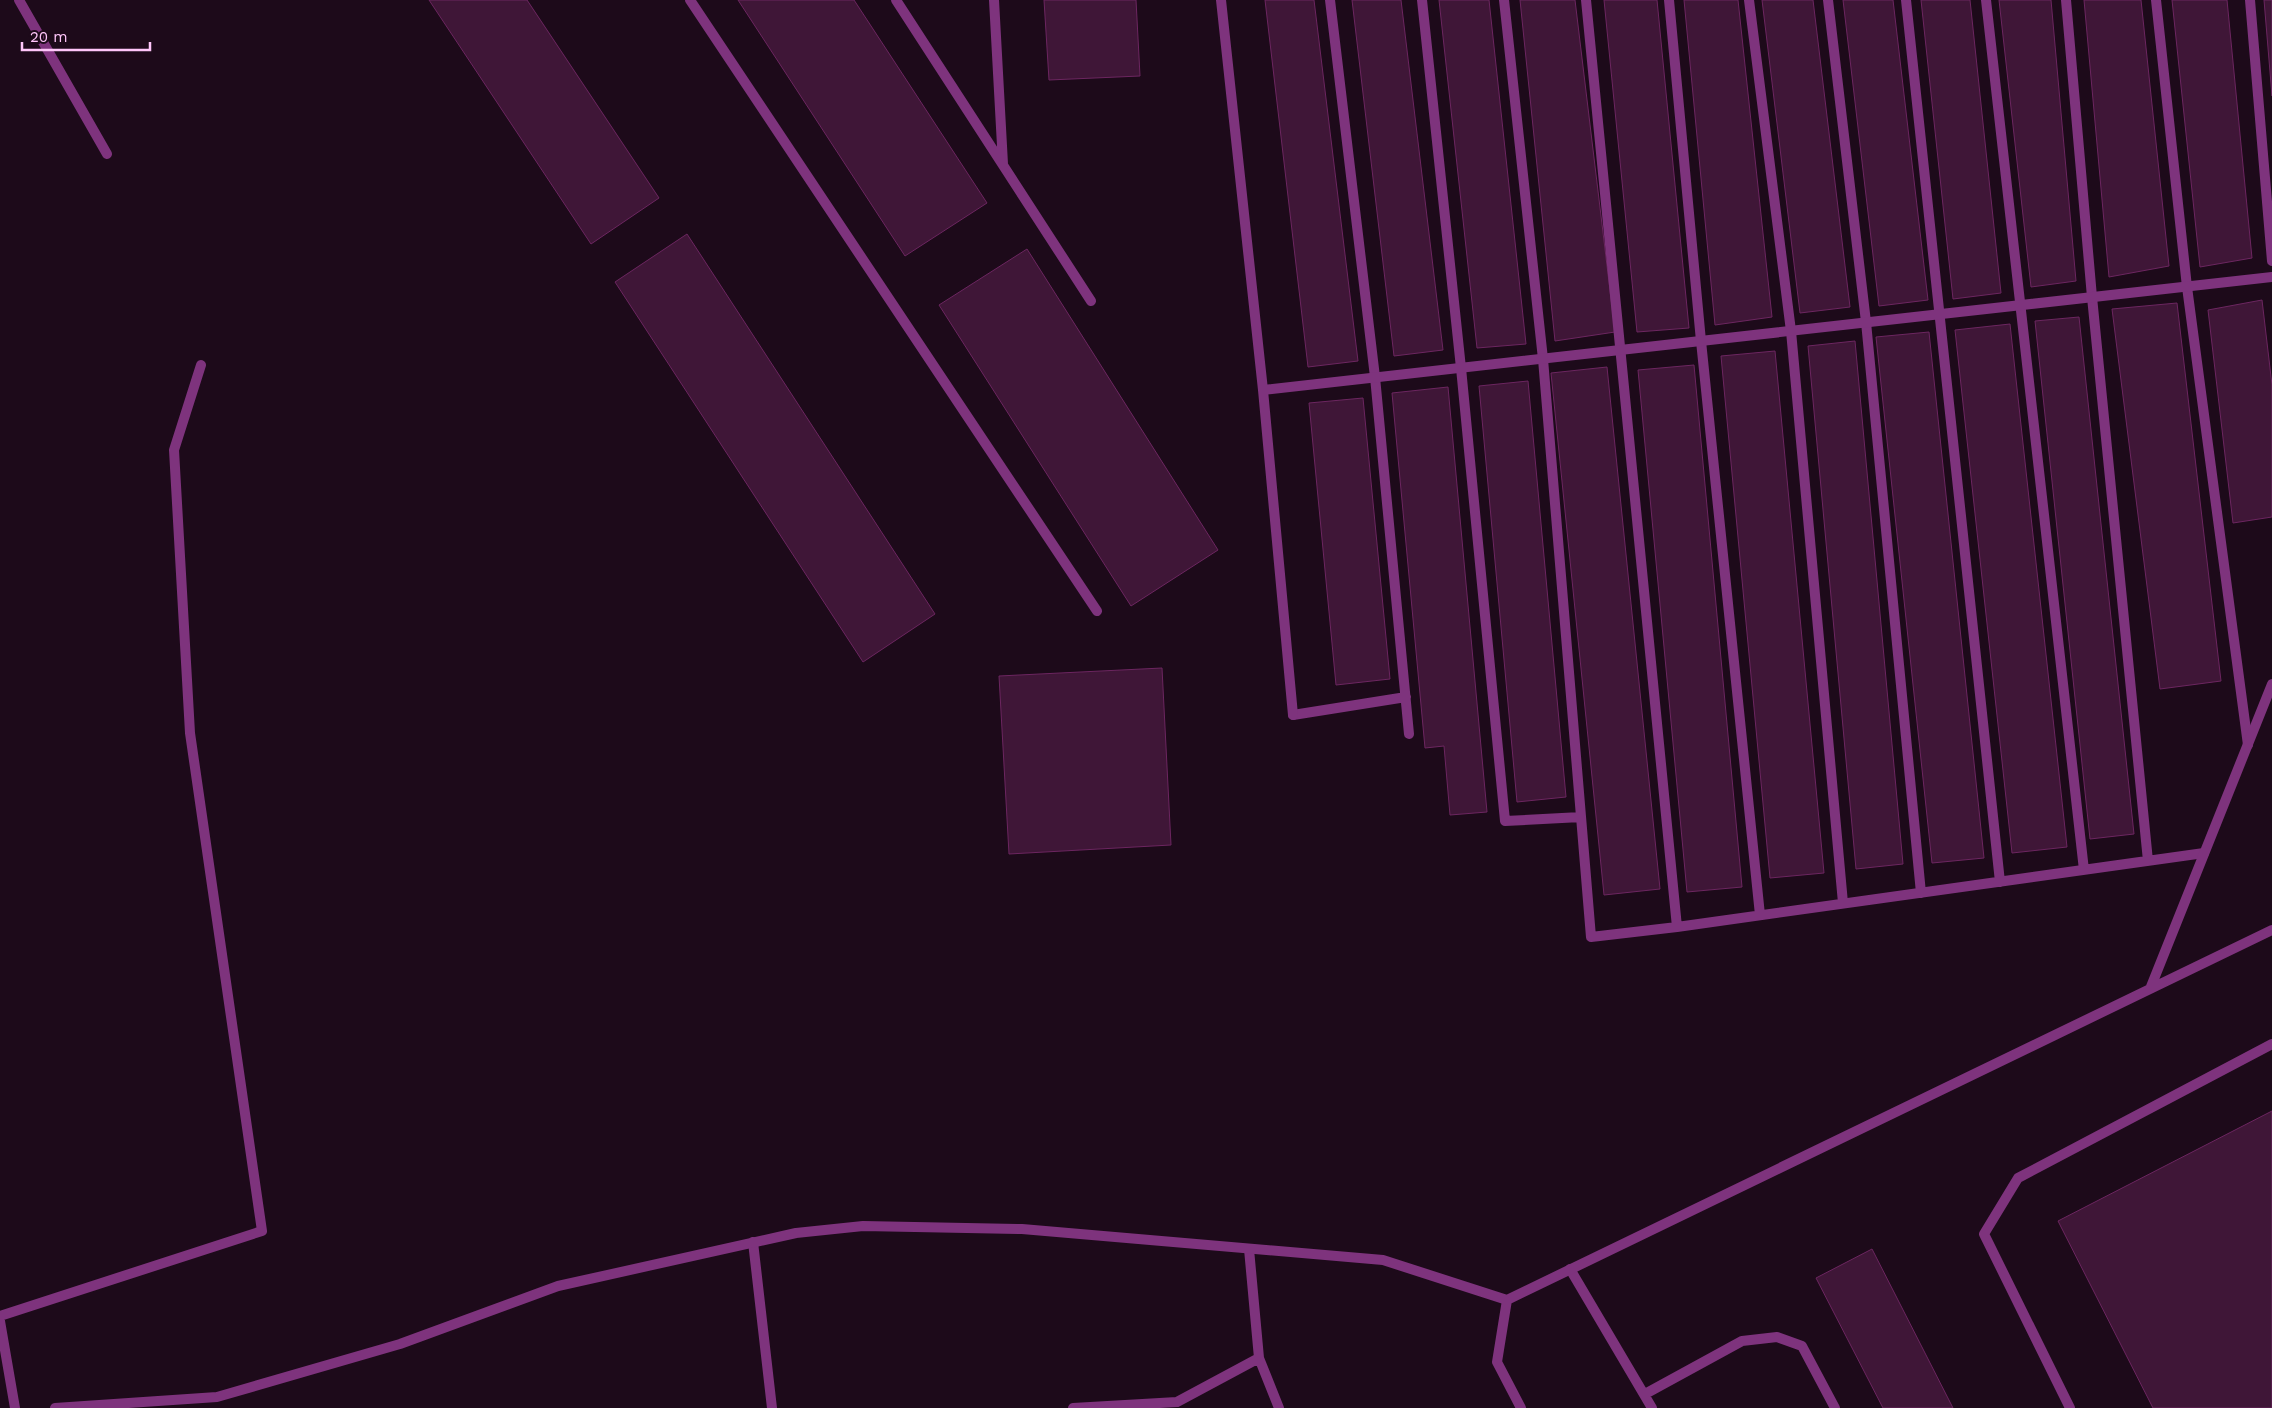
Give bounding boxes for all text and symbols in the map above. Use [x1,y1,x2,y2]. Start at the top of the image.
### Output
scale bar [22,20,150,52]
text: 20 m [30,28,68,46]

